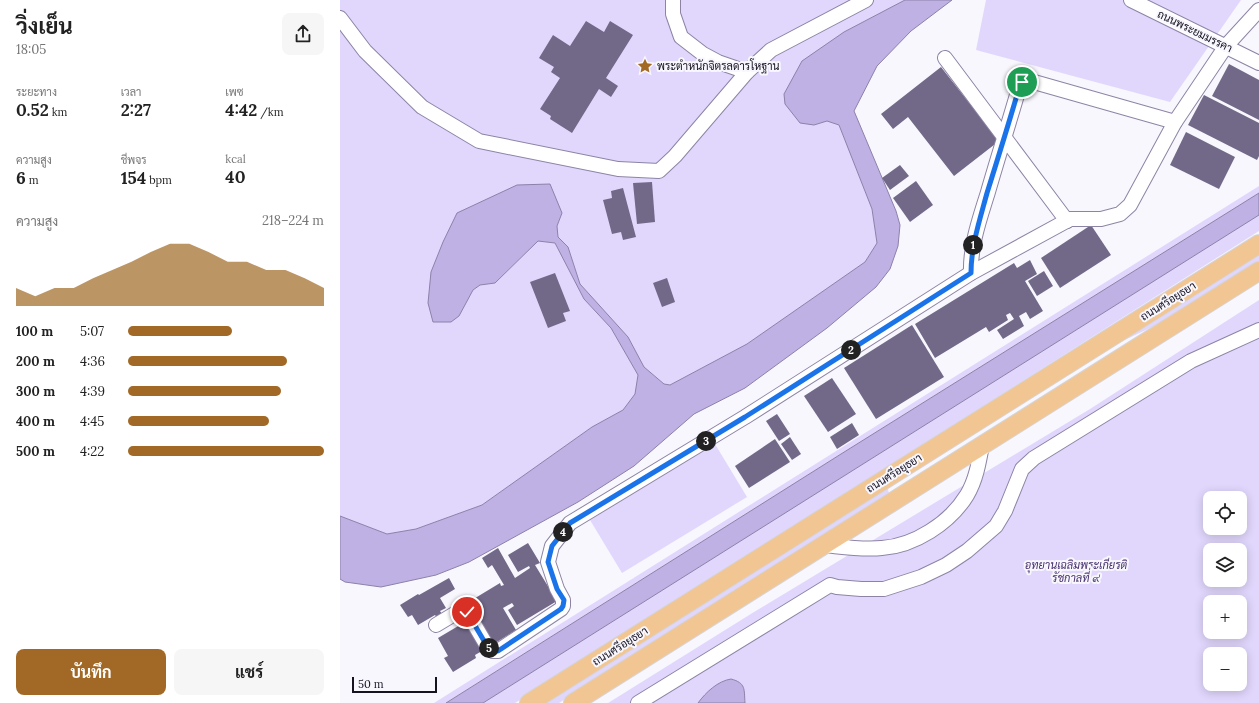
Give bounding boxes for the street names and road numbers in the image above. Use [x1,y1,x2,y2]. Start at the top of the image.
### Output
street label: ถนนพระยมมรรคา [1155,7,1235,55]
street label: ถนนศรีอยุธยา [1137,278,1199,325]
street label: ถนนศรีอยุธยา [863,450,925,497]
street label: ถนนศรีอยุธยา [589,623,651,670]

